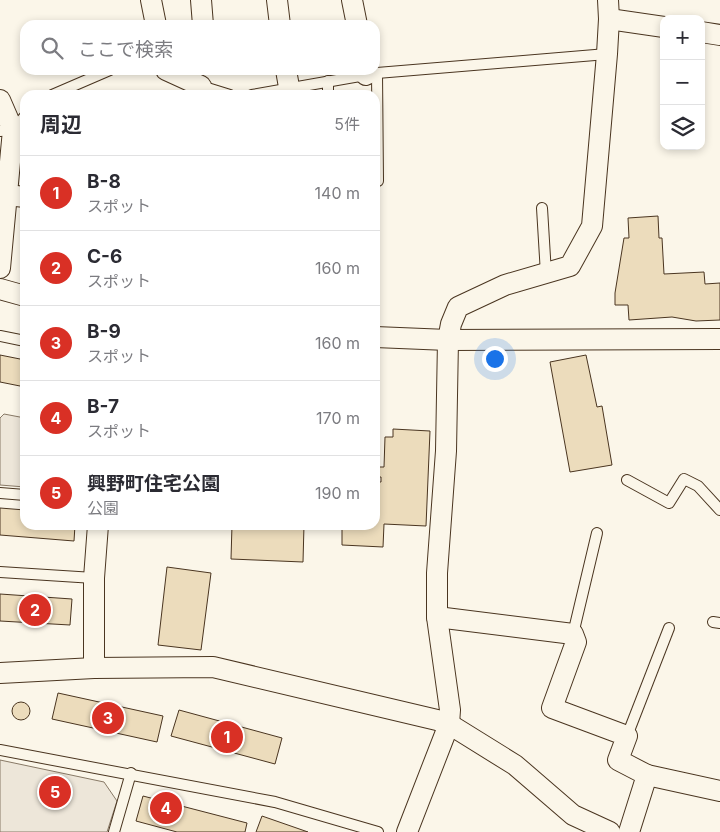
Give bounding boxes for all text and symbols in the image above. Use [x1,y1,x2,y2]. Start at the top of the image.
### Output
map controls [660,15,705,150]
button: + [660,15,705,60]
search box [20,20,380,75]
icon: search [38,34,66,62]
text: ここで検索 [78,38,173,61]
button: − [660,60,705,105]
button: layers [660,105,705,150]
text: 周辺 [40,112,82,137]
text: 5件 [334,114,360,134]
text: B-8 [87,170,121,193]
text: 1 [53,183,59,203]
text: 140 m [315,183,360,203]
text: スポット [87,196,151,216]
text: C-6 [87,245,122,268]
text: 2 [51,258,61,278]
text: 160 m [315,258,360,278]
text: スポット [87,271,151,291]
text: B-9 [87,320,121,343]
text: 3 [51,333,61,353]
text: 160 m [315,333,360,353]
text: スポット [87,346,151,366]
your location [482,346,508,372]
text: B-7 [87,395,119,418]
text: 4 [51,408,61,428]
text: 170 m [316,408,360,428]
text: スポット [87,421,151,441]
text: 興野町住宅公園 [87,472,220,495]
text: 5 [51,483,61,503]
text: 190 m [315,483,360,503]
text: 公園 [87,498,119,518]
pin: 2 [19,591,51,629]
pin: 3 [92,699,124,737]
pin: 1 [211,718,243,756]
pin: 5 [39,773,71,811]
pin: 4 [150,789,182,827]

